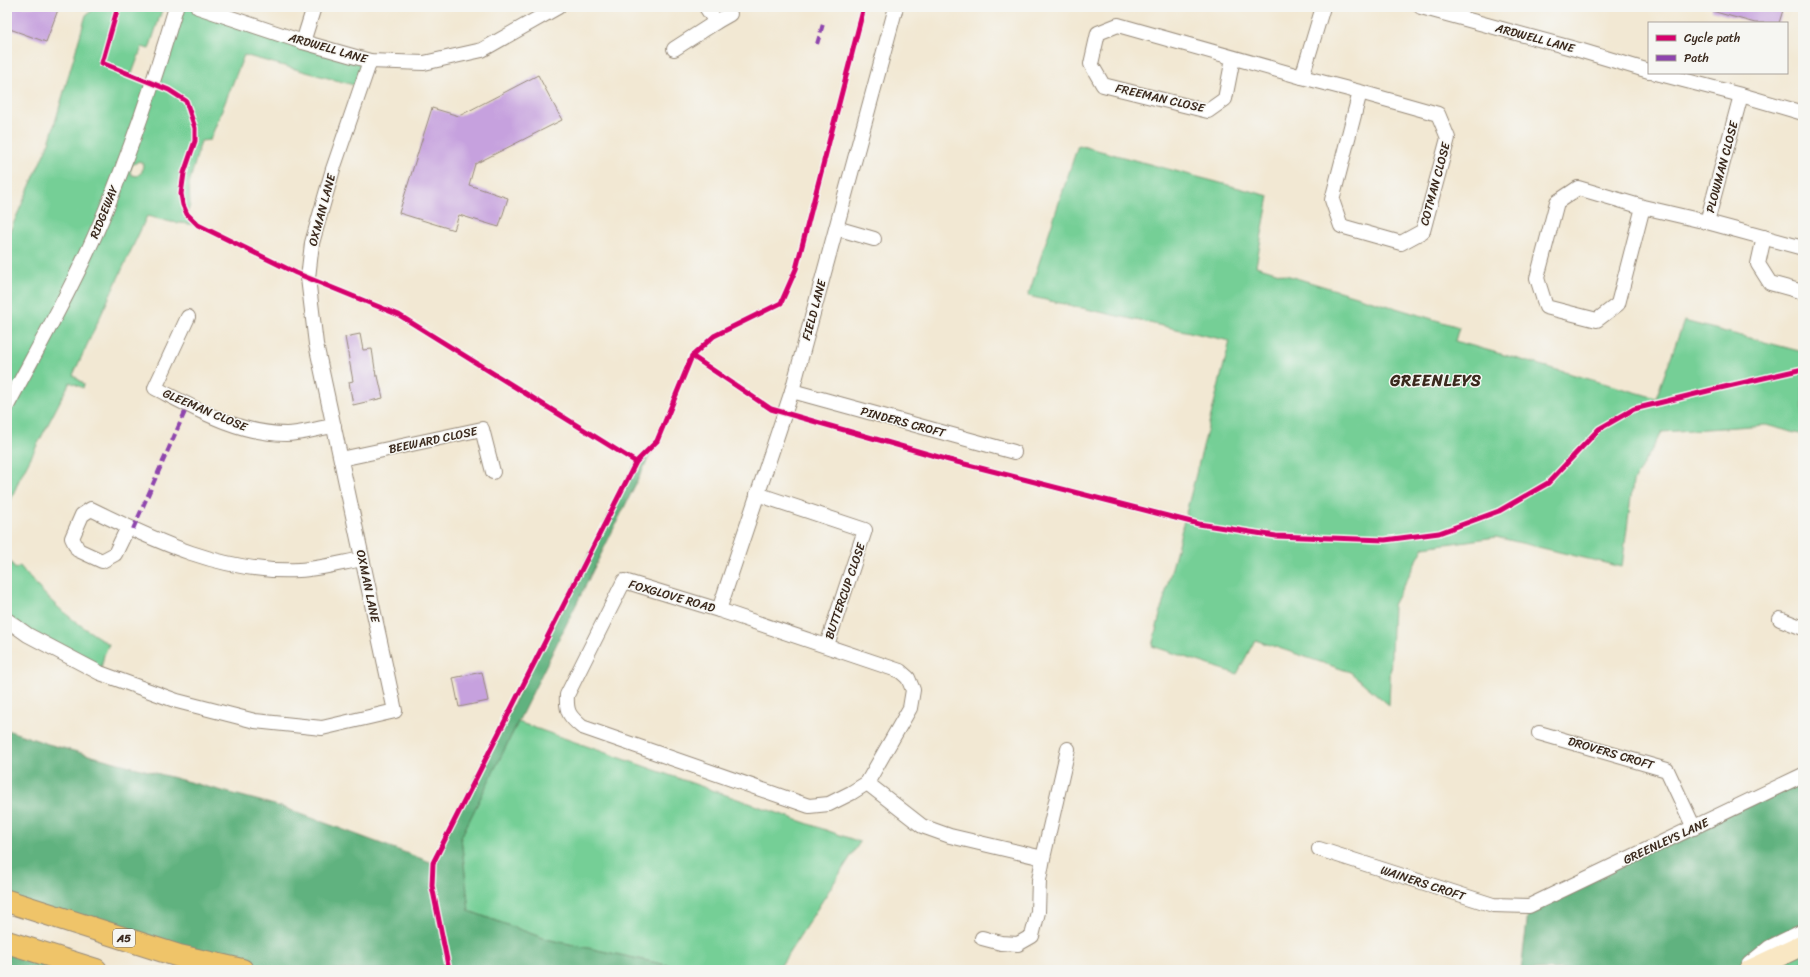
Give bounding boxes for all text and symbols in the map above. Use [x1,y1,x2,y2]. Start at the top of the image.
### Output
street label: ARDWELL LANE [1492,17,1578,59]
legend [1648,22,1788,74]
street label: ARDWELL LANE [285,26,371,70]
text: Cycle path [1684,27,1740,49]
text: Path [1684,47,1709,69]
street label: FREEMAN CLOSE [1113,77,1208,119]
street label: PLOWMAN CLOSE [1699,117,1745,215]
street label: COTMAN CLOSE [1413,139,1457,228]
street label: OXMAN LANE [302,170,343,248]
street label: RIDGEWAY [83,182,125,242]
street label: FIELD LANE [795,276,833,343]
district label: GREENLEYS [1389,366,1482,395]
street label: GLEEMAN CLOSE [159,382,252,438]
street label: PINDERS CROFT [858,400,949,444]
street label: BEEWARD CLOSE [387,420,481,460]
street label: BUTTERCUP CLOSE [818,539,872,642]
street label: OXMAN LANE [350,548,387,626]
street label: FOXGLOVE ROAD [626,573,719,619]
street label: DROVERS CROFT [1565,730,1658,776]
street label: GREENLEYS LANE [1619,811,1714,871]
street label: WAINERS CROFT [1378,859,1469,907]
road number: A5 [113,929,135,947]

